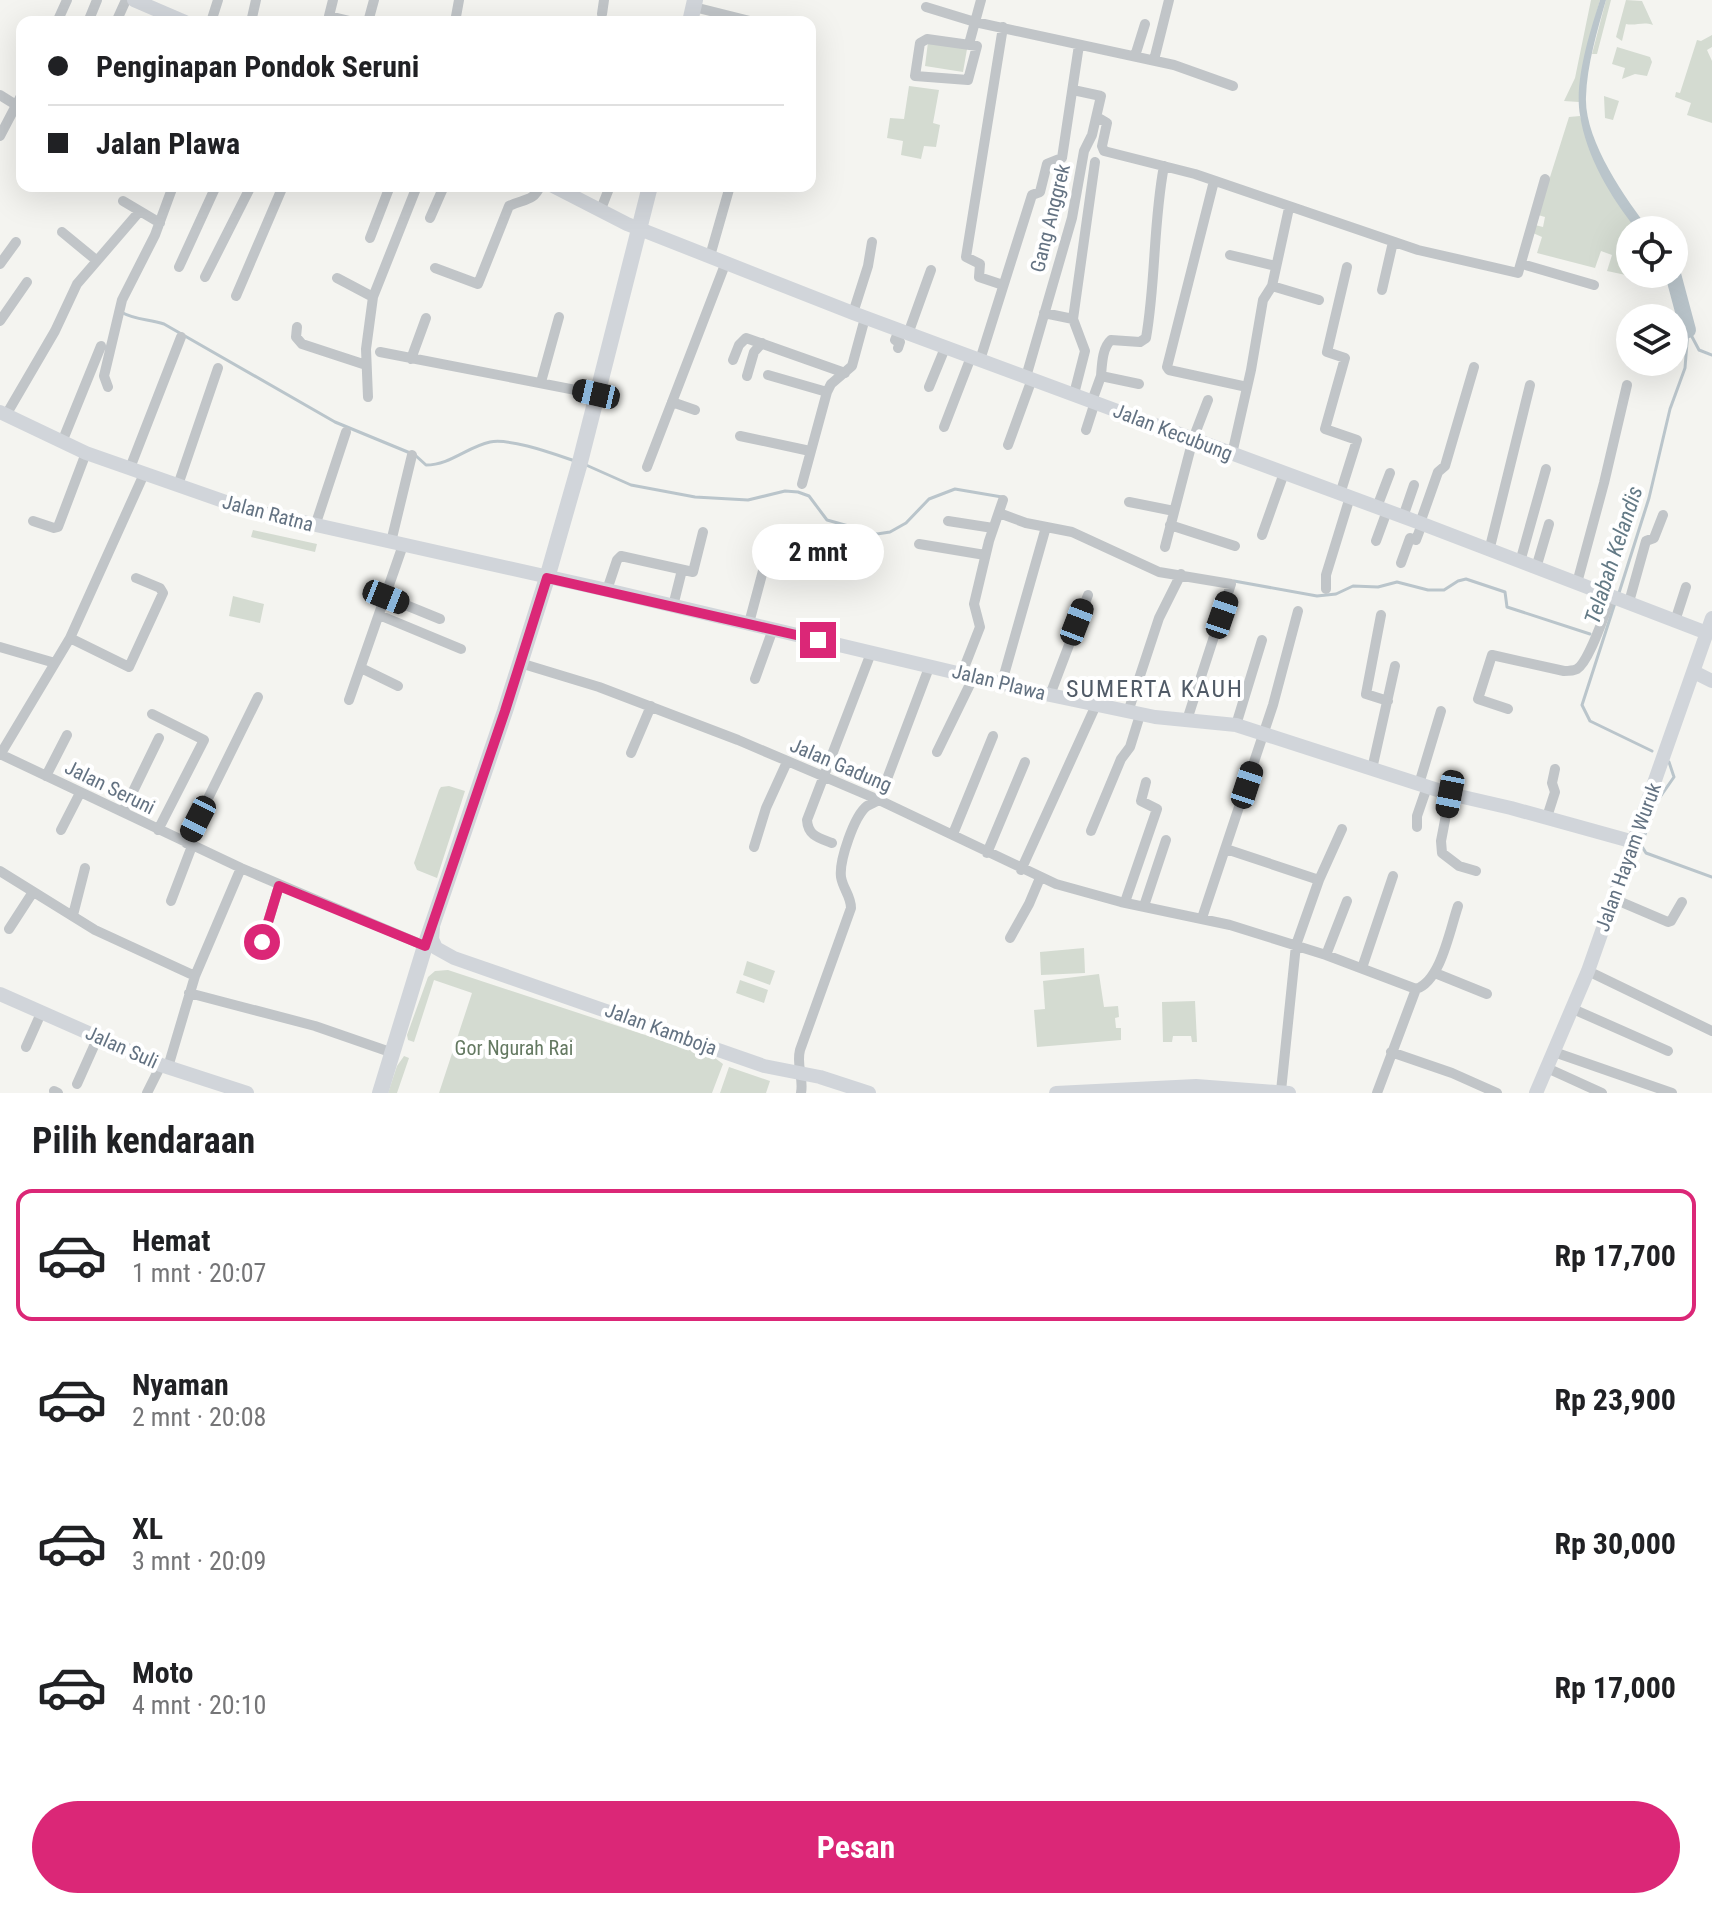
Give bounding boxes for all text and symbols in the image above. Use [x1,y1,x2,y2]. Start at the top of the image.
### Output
text: Penginapan Pondok Seruni [96,49,419,84]
text: Jalan Plawa [96,126,240,161]
street label: Gang Anggrek [1025,161,1075,275]
map controls [1616,216,1688,376]
button: locate [1616,216,1688,288]
button: layers [1616,304,1688,376]
car [570,377,622,411]
street label: Jalan Kecubung [1110,398,1236,466]
water label: Telabah Kelandis [1579,483,1648,627]
street label: Jalan Ratna [220,489,316,537]
callout: 2 mnt [752,524,884,580]
text: 2 mnt [788,537,848,567]
car [359,577,413,617]
car [1203,588,1241,642]
car [1057,595,1097,649]
route end [800,622,836,658]
street label: Jalan Plawa [950,659,1048,705]
district label: SUMERTA KAUH [1066,675,1244,703]
street label: Jalan Gadung [786,733,896,797]
street label: Jalan Seruni [61,755,159,819]
car [1228,758,1266,812]
car [1434,768,1466,820]
street label: Jalan Hayam Wuruk [1590,779,1666,935]
car [176,792,220,846]
route start [244,924,280,960]
street label: Jalan Kamboja [602,998,720,1060]
street label: Jalan Suli [82,1020,162,1074]
park label: Gor Ngurah Rai [455,1036,573,1060]
text: Pilih kendaraan [32,1120,255,1162]
icon: car [36,1219,108,1291]
text: Hemat [132,1223,210,1258]
text: Rp 17,700 [1554,1238,1676,1273]
text: 1 mnt · 20:07 [132,1258,266,1288]
icon: car [36,1363,108,1435]
text: Nyaman [132,1367,229,1402]
text: Rp 23,900 [1554,1382,1676,1417]
text: 2 mnt · 20:08 [132,1402,266,1432]
icon: car [36,1507,108,1579]
text: XL [132,1511,163,1546]
text: Rp 30,000 [1554,1526,1676,1561]
text: 3 mnt · 20:09 [132,1546,266,1576]
icon: car [36,1651,108,1723]
text: Moto [132,1655,193,1690]
text: Rp 17,000 [1554,1670,1676,1705]
text: 4 mnt · 20:10 [132,1690,266,1720]
button: Pesan [32,1801,1680,1893]

